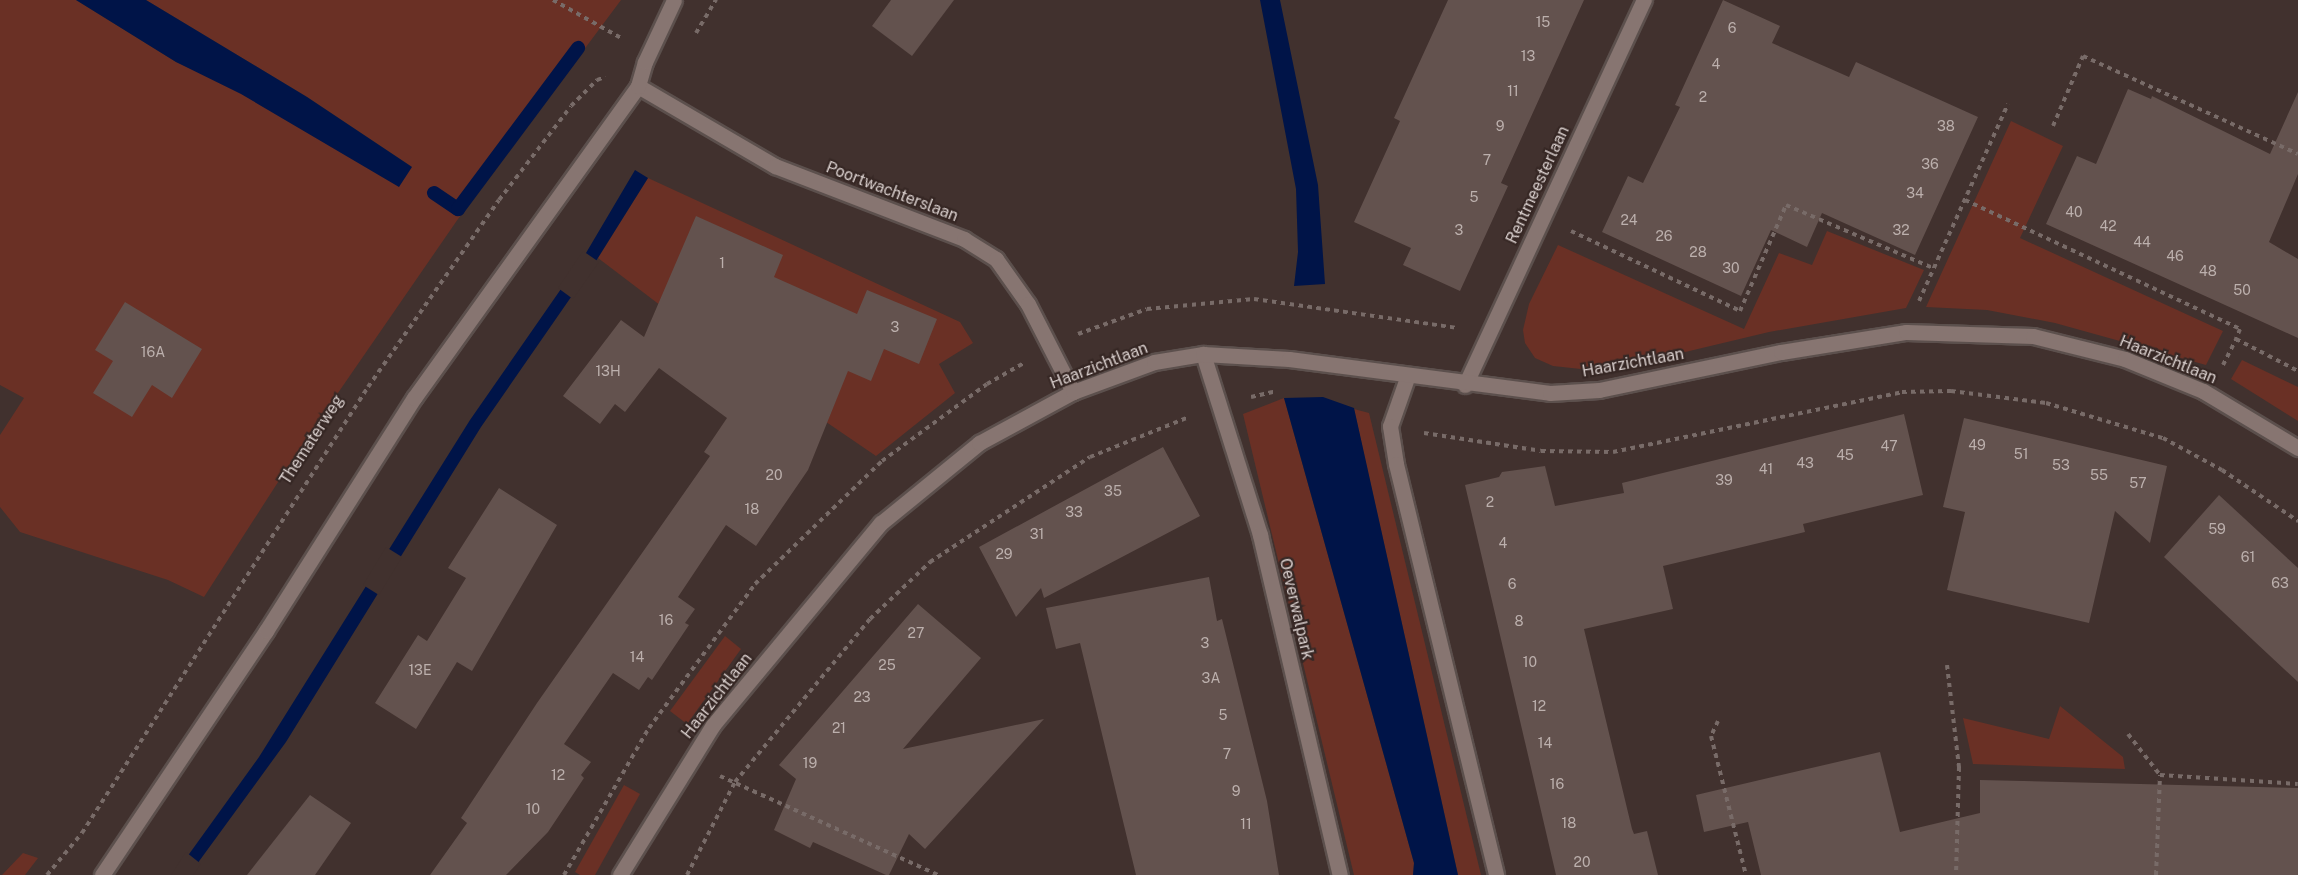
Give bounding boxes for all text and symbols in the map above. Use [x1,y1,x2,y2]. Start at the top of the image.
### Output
house number: 15 [1536,14,1550,30]
house number: 6 [1728,20,1736,36]
house number: 13 [1521,48,1535,64]
house number: 4 [1712,56,1720,72]
house number: 11 [1507,83,1519,99]
house number: 2 [1699,89,1707,105]
house number: 9 [1496,118,1504,134]
house number: 38 [1937,118,1955,134]
street label: Rentmeesterlaan [1502,123,1574,247]
house number: 7 [1483,152,1491,168]
house number: 36 [1921,156,1939,172]
street label: Poortwachterslaan [823,158,961,226]
house number: 34 [1906,185,1924,201]
house number: 5 [1470,189,1478,205]
house number: 40 [2065,204,2083,220]
house number: 24 [1620,212,1638,228]
house number: 42 [2099,218,2117,234]
house number: 3 [1455,222,1463,238]
house number: 32 [1892,222,1910,238]
house number: 26 [1655,228,1673,244]
house number: 44 [2133,234,2151,250]
house number: 28 [1689,244,1707,260]
house number: 46 [2166,248,2184,264]
house number: 1 [719,255,725,271]
house number: 30 [1722,260,1740,276]
house number: 48 [2199,263,2217,279]
house number: 50 [2233,282,2251,298]
house number: 3 [891,319,899,335]
street label: Haarzichtlaan [2117,332,2219,388]
street label: Haarzichtlaan [1047,339,1151,393]
house number: 16A [141,344,165,360]
street label: Haarzichtlaan [1580,345,1686,381]
house number: 13H [595,363,621,379]
street label: Thematerweg [276,392,348,488]
house number: 49 [1968,437,1986,453]
house number: 47 [1880,438,1898,454]
house number: 51 [2014,446,2028,462]
house number: 45 [1836,447,1854,463]
house number: 43 [1796,455,1814,471]
house number: 53 [2052,457,2070,473]
house number: 41 [1759,461,1773,477]
house number: 20 [766,467,782,483]
house number: 55 [2090,467,2108,483]
house number: 39 [1715,472,1733,488]
house number: 57 [2129,475,2147,491]
house number: 35 [1104,483,1122,499]
house number: 2 [1486,494,1494,510]
house number: 18 [745,501,759,517]
house number: 33 [1065,504,1083,520]
house number: 59 [2208,521,2226,537]
house number: 31 [1030,526,1044,542]
house number: 4 [1499,535,1507,551]
house number: 29 [995,546,1013,562]
house number: 61 [2241,549,2255,565]
street label: Oeverwalpark [1275,556,1317,662]
house number: 63 [2271,575,2289,591]
house number: 6 [1508,576,1516,592]
house number: 16 [659,612,673,628]
house number: 8 [1514,613,1524,629]
house number: 27 [908,625,924,641]
house number: 3 [1201,635,1209,651]
house number: 14 [630,649,644,665]
street label: Haarzichtlaan [678,649,756,743]
house number: 10 [1523,654,1537,670]
house number: 25 [878,657,896,673]
house number: 13E [408,662,432,678]
house number: 3A [1202,670,1220,686]
house number: 23 [853,689,871,705]
house number: 12 [1532,698,1546,714]
house number: 5 [1219,707,1227,723]
house number: 21 [832,720,846,736]
house number: 14 [1538,735,1552,751]
house number: 7 [1223,746,1231,762]
house number: 19 [803,755,817,771]
house number: 12 [551,767,565,783]
house number: 16 [1550,776,1564,792]
house number: 9 [1232,783,1240,799]
house number: 10 [526,801,540,817]
house number: 18 [1562,815,1576,831]
house number: 11 [1240,816,1252,832]
house number: 20 [1574,854,1590,870]

